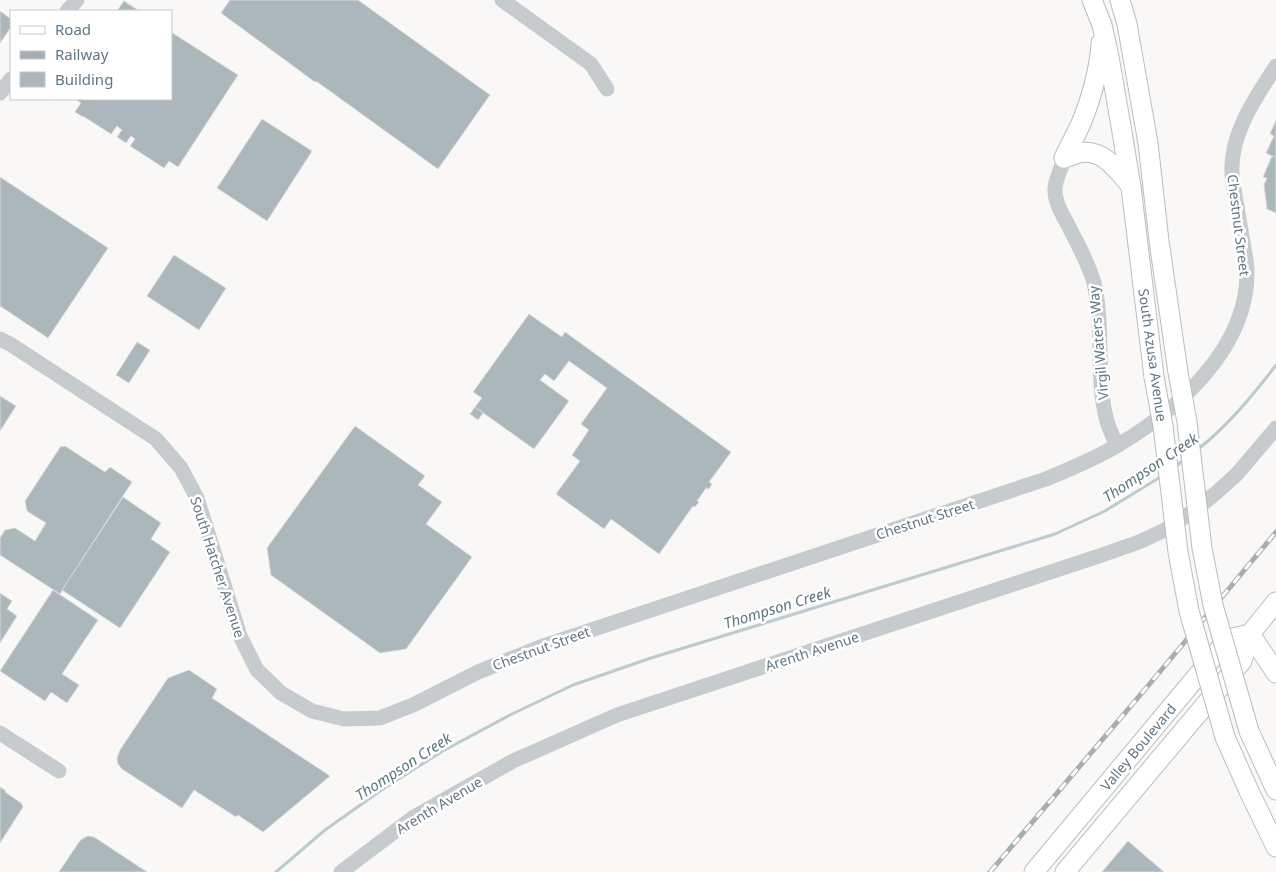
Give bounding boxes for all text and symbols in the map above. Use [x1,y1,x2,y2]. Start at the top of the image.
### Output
legend [10,10,172,100]
text: Road [55,19,91,39]
text: Railway [55,44,109,64]
text: Building [55,69,113,89]
street label: Chestnut Street [1223,173,1255,277]
street label: Virgil Waters Way [1083,284,1112,401]
street label: South Azusa Avenue [1134,287,1172,423]
water label: Thompson Creek [1098,427,1202,506]
street label: South Hatcher Avenue [186,494,250,640]
street label: Chestnut Street [873,494,977,544]
water label: Thompson Creek [721,581,833,633]
street label: Chestnut Street [490,622,592,674]
street label: Arenth Avenue [763,627,861,675]
street label: Valley Boulevard [1096,699,1180,795]
water label: Thompson Creek [351,727,455,805]
street label: Arenth Avenue [392,772,486,838]

